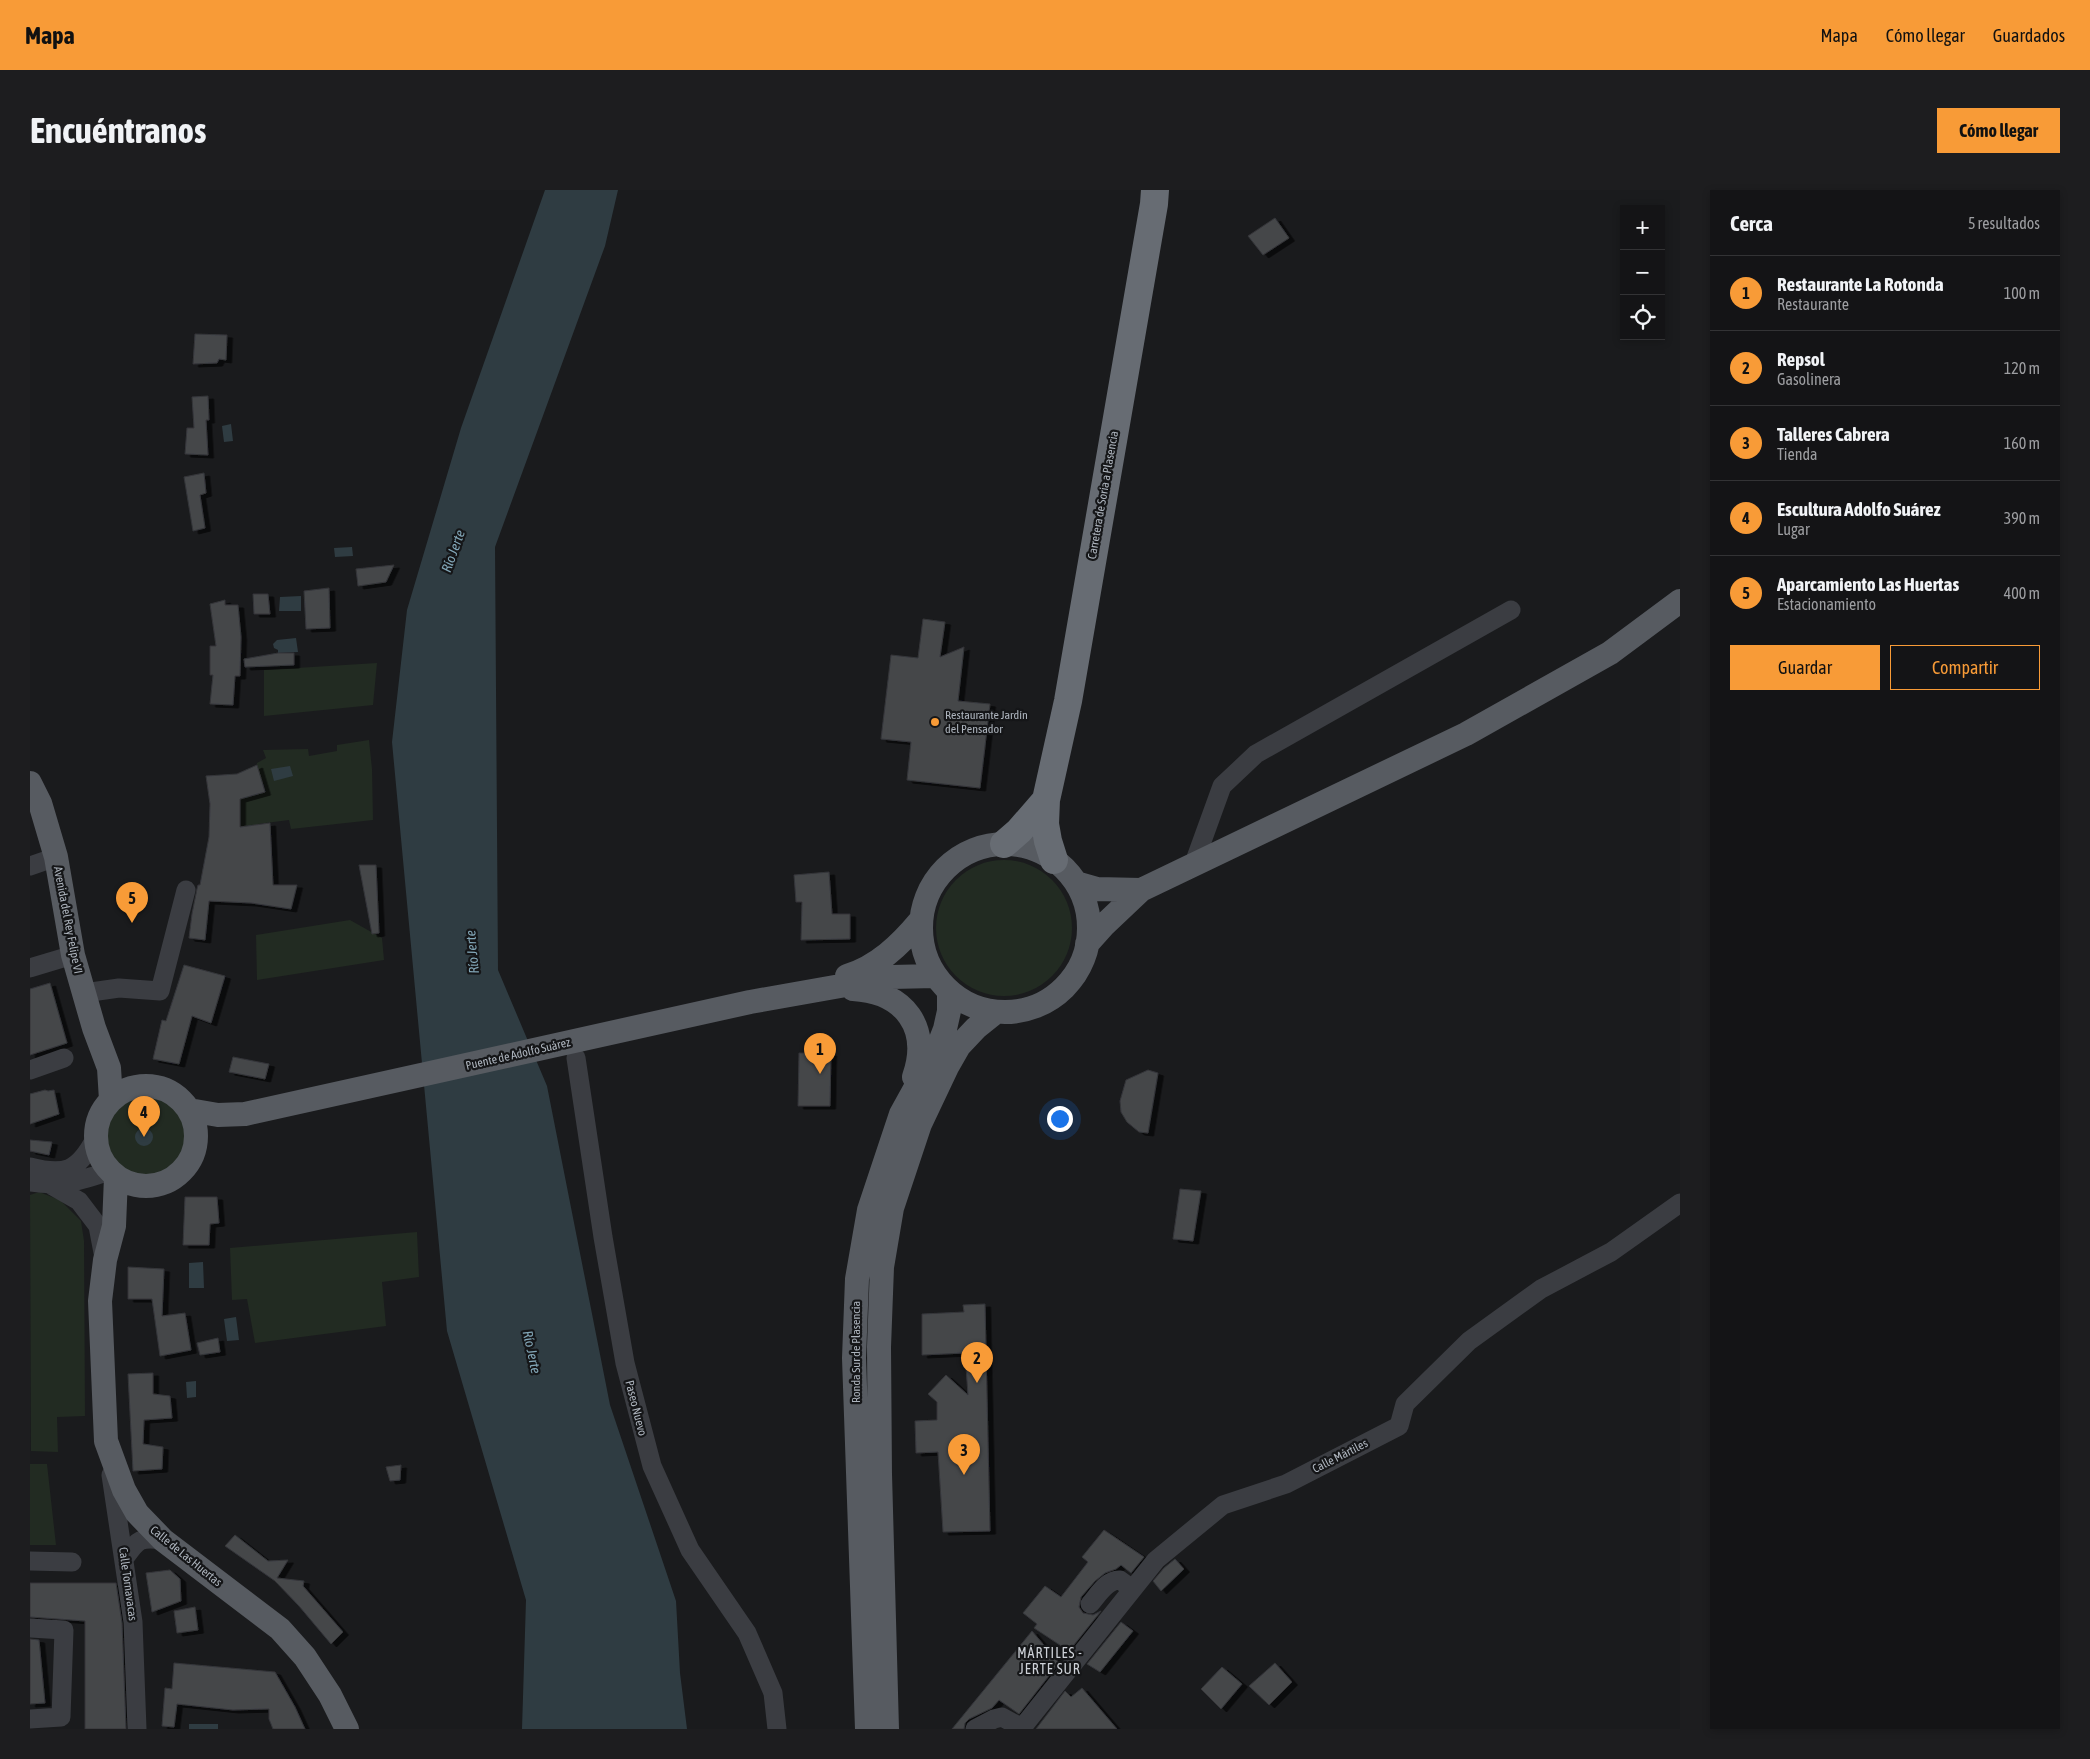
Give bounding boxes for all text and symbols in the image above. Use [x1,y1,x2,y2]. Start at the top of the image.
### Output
text: Mapa [25,22,75,49]
text: Mapa [1820,25,1858,46]
text: Cómo llegar [1886,25,1965,46]
text: Guardados [1993,25,2065,46]
button: Cómo llegar [1937,108,2060,153]
text: Encuéntranos [30,110,206,150]
map controls [1620,205,1665,340]
button: + [1620,205,1665,250]
text: Cerca [1730,211,1773,235]
text: 5 resultados [1968,214,2040,232]
button: − [1620,250,1665,295]
text: Restaurante La Rotonda [1777,273,1944,295]
text: 1 [1742,284,1750,302]
text: 100 m [2004,284,2040,302]
button: locate [1620,295,1665,340]
text: Restaurante [1777,295,1849,313]
text: Repsol [1777,348,1825,370]
text: 2 [1742,359,1750,377]
text: 120 m [2004,359,2040,377]
text: Gasolinera [1777,370,1841,388]
text: Talleres Cabrera [1777,423,1890,445]
street label: Carretera de Soria a Plasencia [1085,430,1121,560]
text: 3 [1742,434,1750,452]
text: 160 m [2004,434,2040,452]
text: Tienda [1777,445,1817,463]
text: Escultura Adolfo Suárez [1777,498,1940,520]
text: 4 [1742,509,1750,527]
text: 390 m [2004,509,2040,527]
text: Lugar [1777,520,1810,538]
water label: Río Jerte [438,528,468,574]
text: Aparcamiento Las Huertas [1777,573,1959,595]
text: 5 [1742,584,1750,602]
text: 400 m [2004,584,2040,602]
text: Estacionamiento [1777,595,1876,613]
button: Guardar [1730,645,1880,690]
button: Compartir [1890,645,2040,690]
place label: Restaurante Jardín del Pensador [945,708,1028,736]
marker: Restaurante Jardín del Pensador [929,716,941,728]
street label: Avenida del Rey Felipe VI [51,865,85,975]
pin: 5 [116,882,148,923]
water label: Río Jerte [462,929,482,975]
pin: 1 [804,1033,836,1074]
street label: Puente de Adolfo Suárez [464,1035,572,1073]
pin: 4 [128,1096,160,1137]
your location [1047,1106,1073,1132]
street label: Ronda Sur de Plasencia [849,1301,863,1403]
water label: Río Jerte [520,1329,544,1375]
pin: 2 [961,1342,993,1383]
street label: Paseo Nuevo [622,1379,650,1438]
pin: 3 [948,1434,980,1475]
street label: Calle Mártiles [1310,1436,1370,1476]
street label: Calle de Las Huertas [147,1523,225,1589]
street label: Calle Tornavacas [116,1546,140,1622]
district label: MÁRTILES - JERTE SUR [1017,1645,1083,1677]

